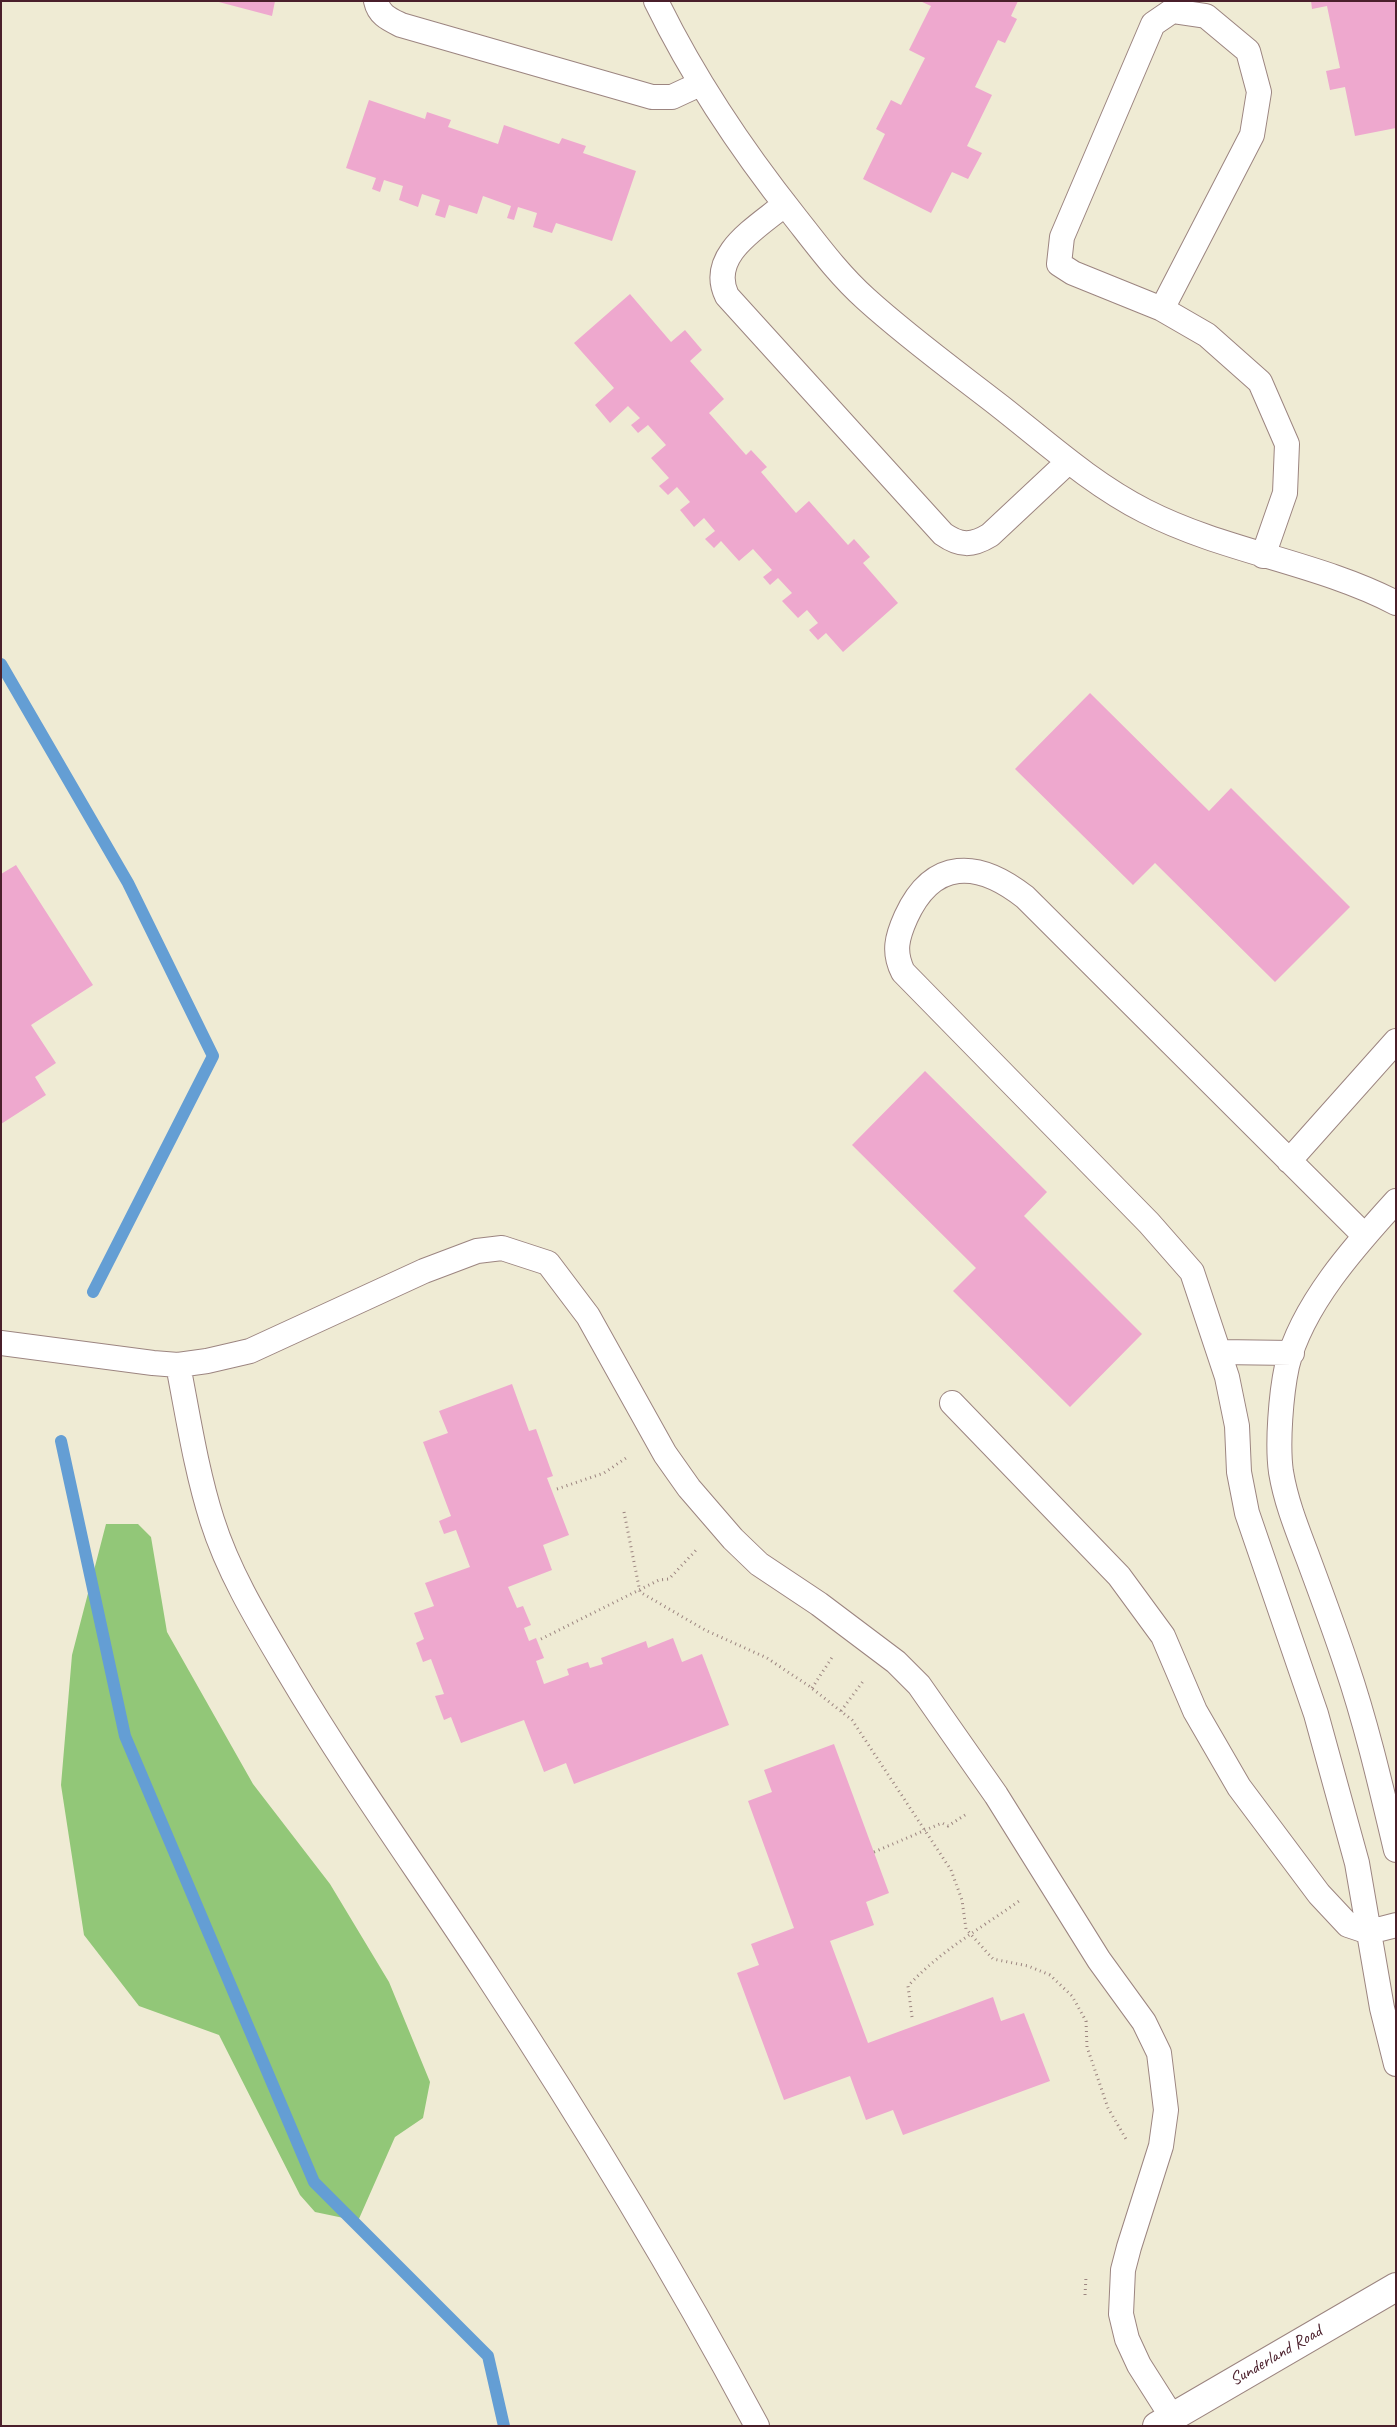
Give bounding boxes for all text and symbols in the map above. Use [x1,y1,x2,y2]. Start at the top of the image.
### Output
street label: Sunderland Road [1226,2321,1326,2391]

